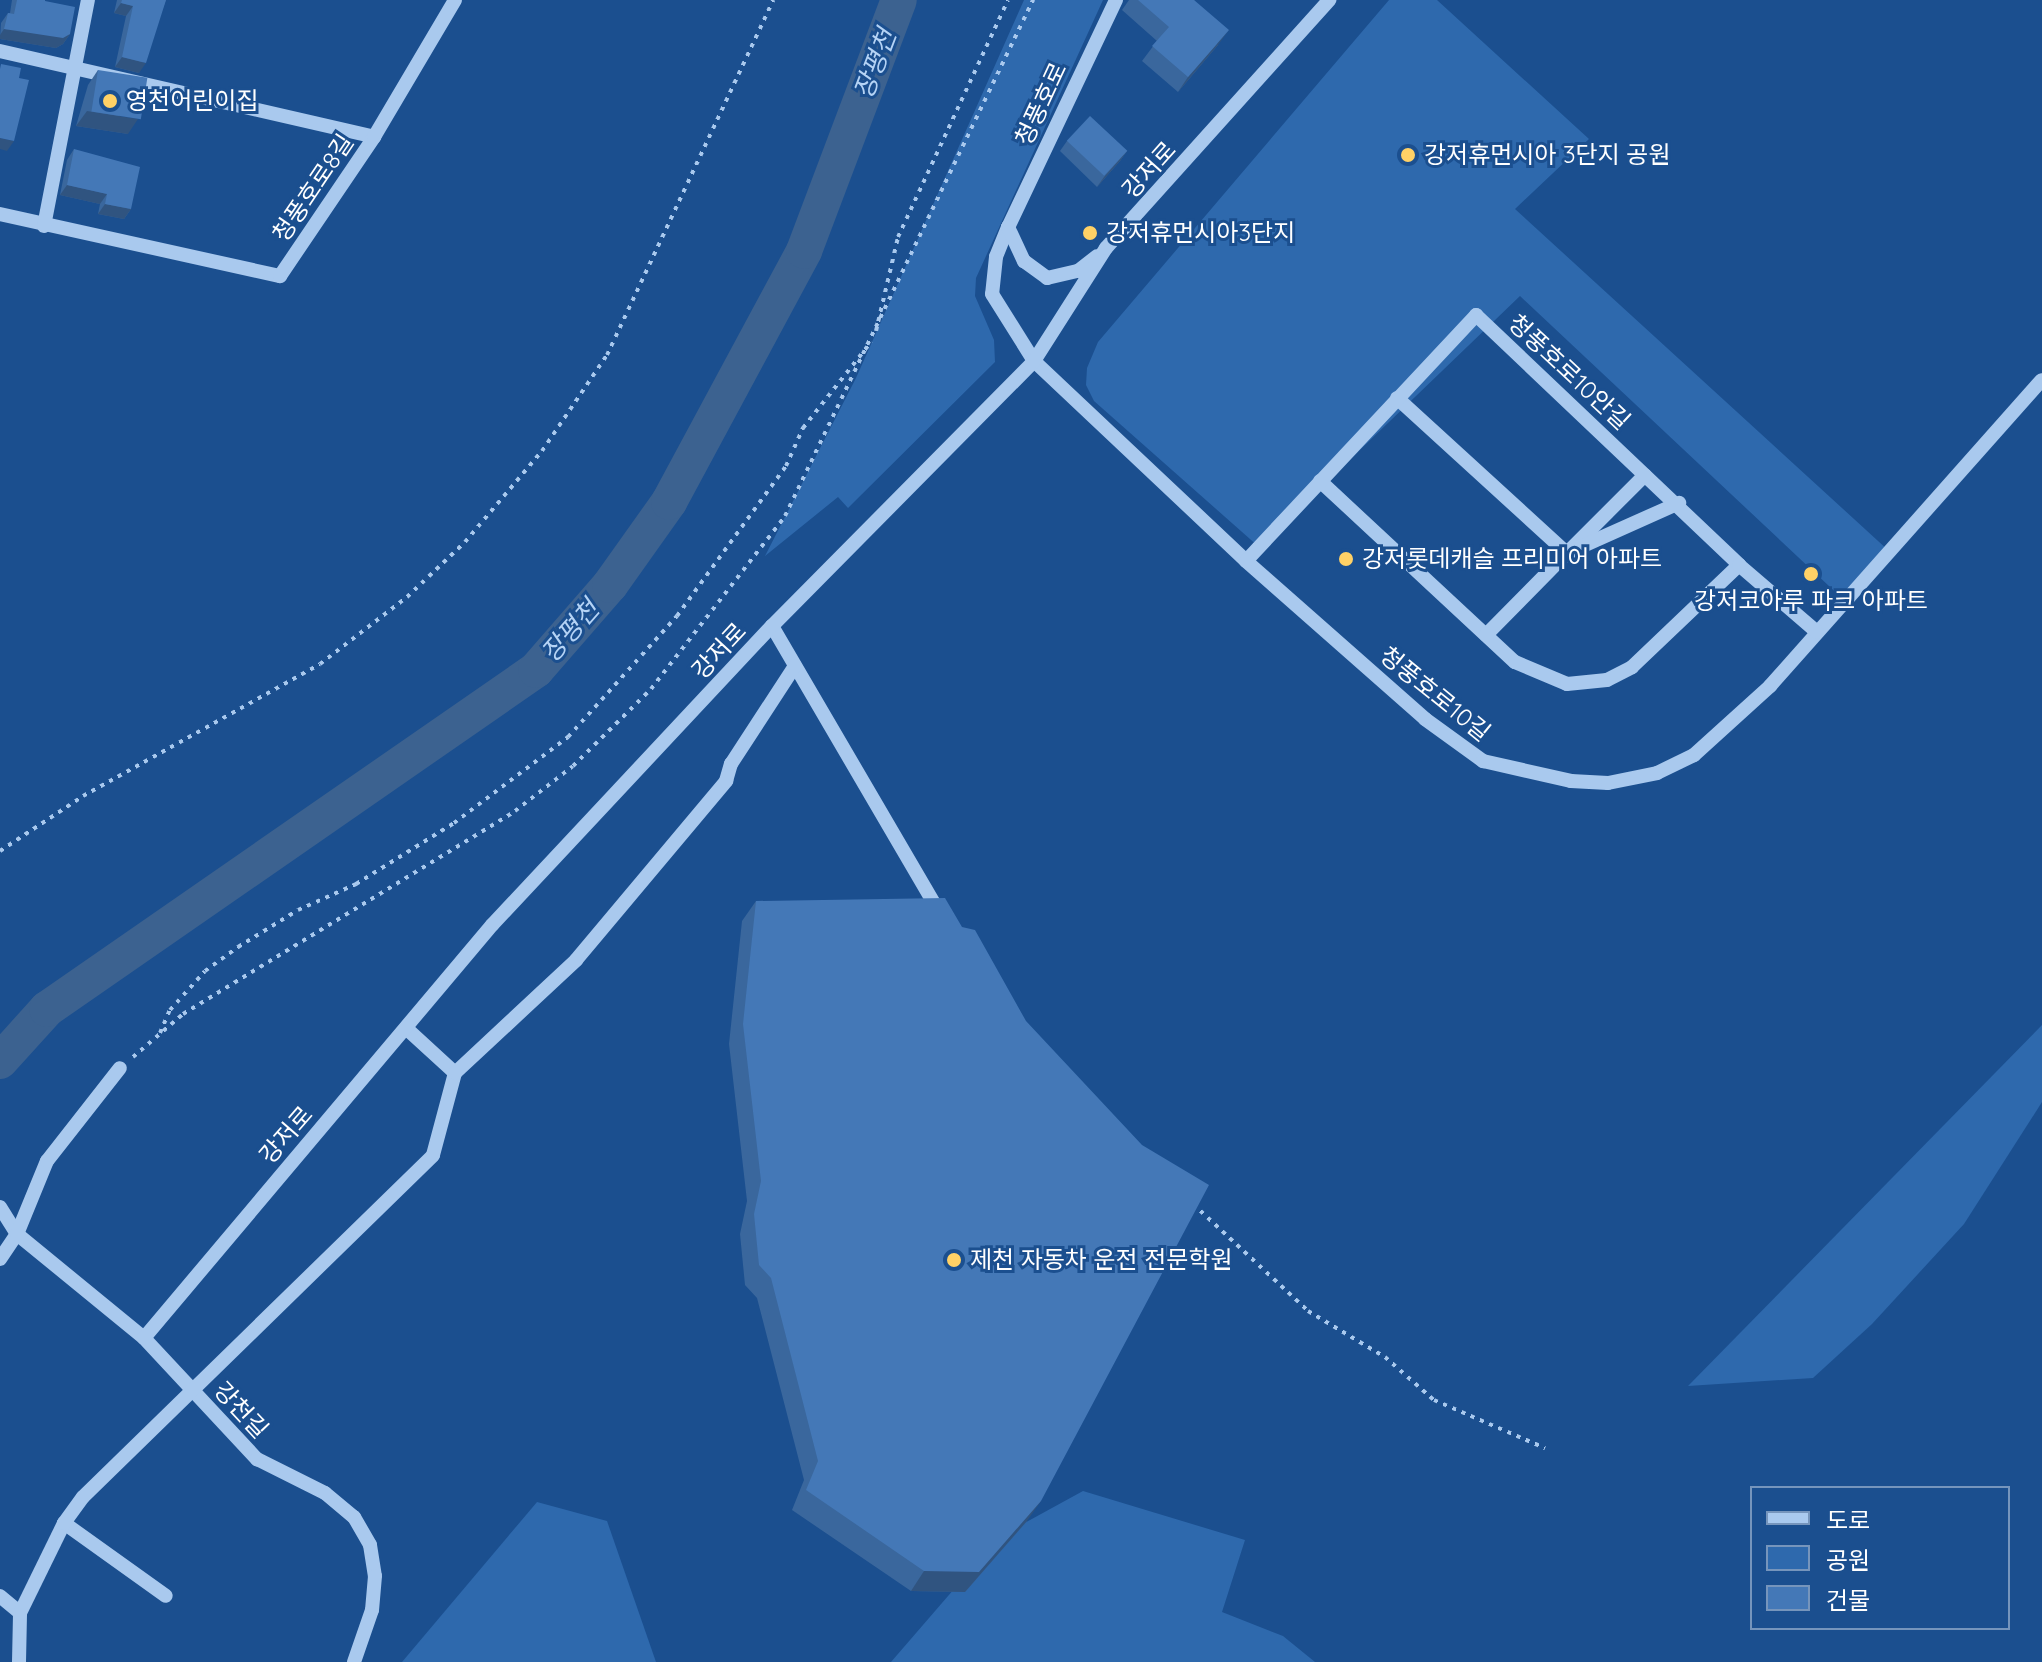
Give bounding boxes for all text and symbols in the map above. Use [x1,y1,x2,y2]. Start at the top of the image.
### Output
water label: 장평천 [848,25,902,103]
street label: 청풍호로 [1009,58,1073,150]
place label: 영천어린이집 [126,87,258,115]
marker: 영천어린이집 [101,92,119,110]
street label: 청풍호로8길 [267,129,359,247]
street label: 강저로 [1116,136,1182,204]
place label: 강저휴먼시아 3단지 공원 [1424,141,1670,169]
marker: 강저휴먼시아 3단지 공원 [1399,146,1417,164]
place label: 강저휴먼시아3단지 [1106,219,1295,247]
marker: 강저휴먼시아3단지 [1081,224,1099,242]
street label: 청풍호로10안길 [1502,308,1636,436]
place label: 강저롯데캐슬 프리미어 아파트 [1362,545,1662,573]
marker: 강저롯데캐슬 프리미어 아파트 [1337,550,1355,568]
marker: 강저코아루 파크 아파트 [1802,565,1820,583]
place label: 강저코아루 파크 아파트 [1694,587,1928,615]
water label: 장평천 [535,594,605,668]
street label: 강저로 [686,617,752,685]
street label: 청풍호로10길 [1374,641,1496,747]
street label: 강저로 [253,1101,319,1169]
place label: 제천 자동차 운전 전문학원 [970,1246,1233,1274]
marker: 제천 자동차 운전 전문학원 [945,1251,963,1269]
street label: 강천길 [208,1376,274,1444]
legend [1750,1486,2010,1630]
text: 도로 [1826,1505,1870,1535]
text: 공원 [1826,1545,1870,1575]
text: 건물 [1826,1585,1870,1615]

